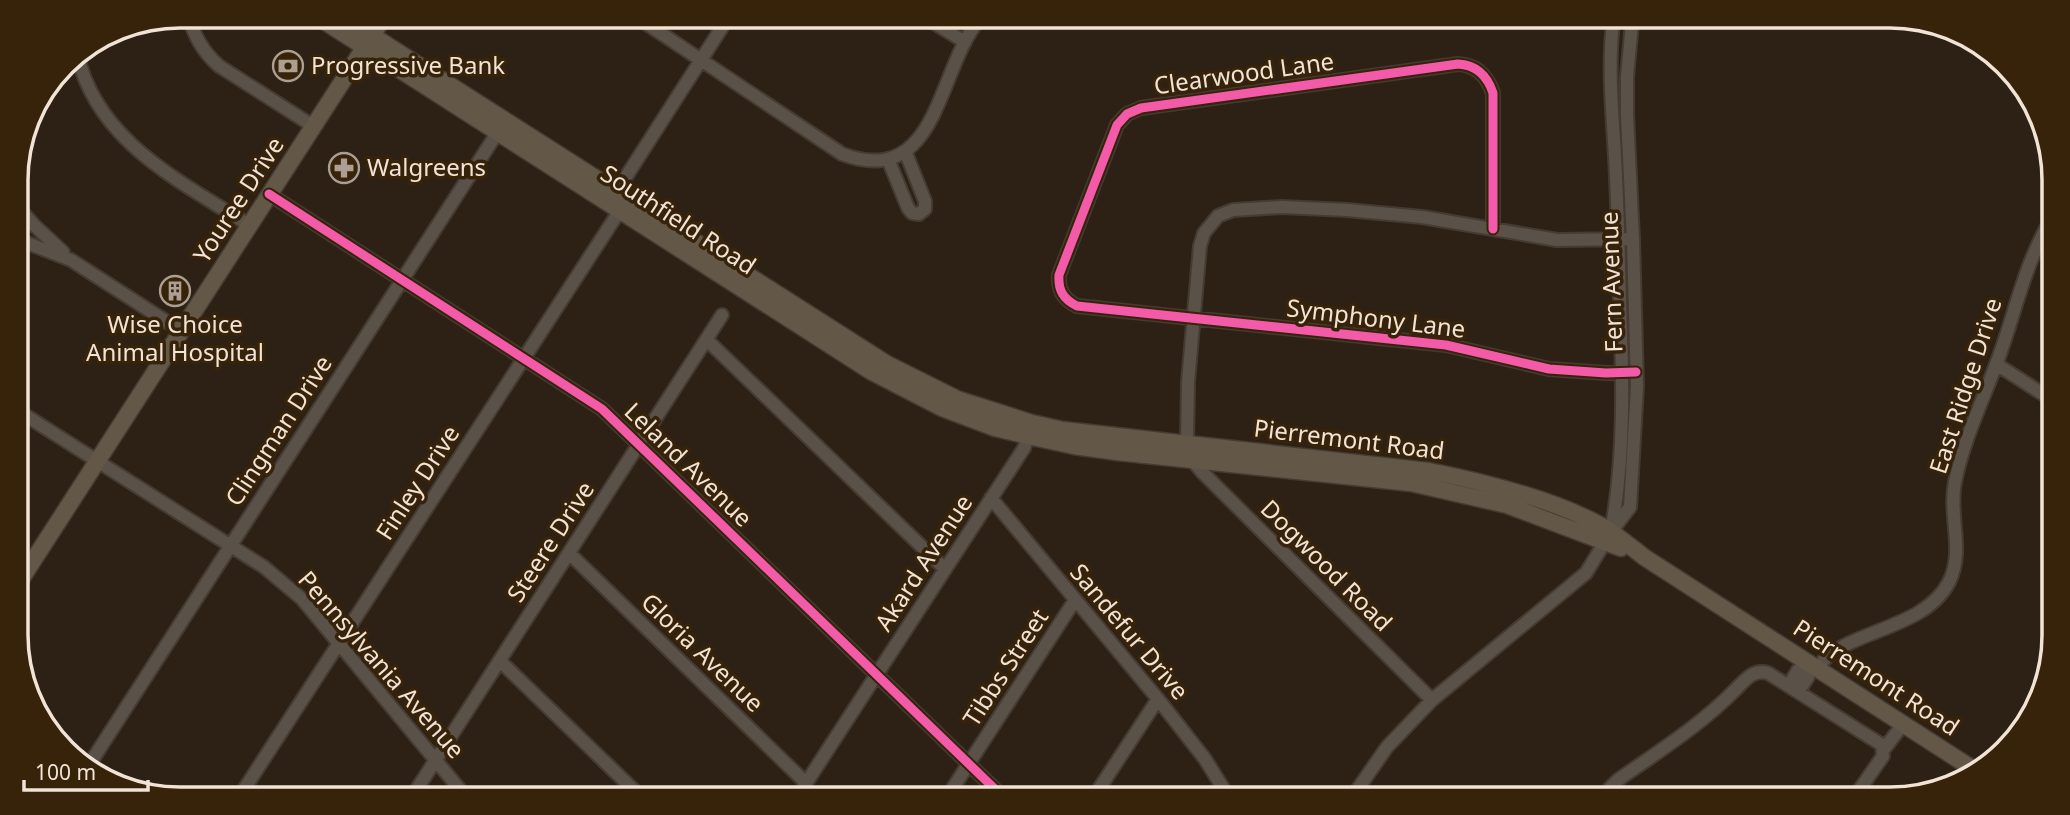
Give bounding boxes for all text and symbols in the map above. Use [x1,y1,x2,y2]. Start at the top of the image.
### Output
street label: Clearwood Lane [1152,44,1336,101]
place label: Progressive Bank [311,48,505,81]
bank icon: Progressive Bank [271,49,305,83]
street label: Youree Drive [185,130,291,268]
place label: Walgreens [367,150,486,183]
pharmacy icon: Walgreens [327,151,361,185]
street label: Southfield Road [595,156,763,281]
street label: Fern Avenue [1592,211,1629,353]
building icon: Wise Choice Animal Hospital [158,274,192,308]
street label: Symphony Lane [1285,290,1467,345]
street label: East Ridge Drive [1921,293,2009,478]
place label: Wise Choice Animal Hospital [86,307,264,368]
street label: Clingman Drive [217,348,339,512]
street label: Leland Avenue [618,394,760,533]
street label: Pierremont Road [1252,410,1446,467]
street label: Finley Drive [367,418,466,546]
street label: Steere Drive [498,475,601,608]
street label: Akard Avenue [866,488,979,637]
street label: Dogwood Road [1254,492,1400,638]
street label: Sandefur Drive [1063,556,1197,706]
street label: Pennsylvania Avenue [292,563,473,765]
street label: Gloria Avenue [635,585,771,719]
street label: Tibbs Street [954,602,1055,732]
street label: Pierremont Road [1788,611,1966,743]
scale bar [24,748,149,792]
text: 100 m [35,758,96,786]

